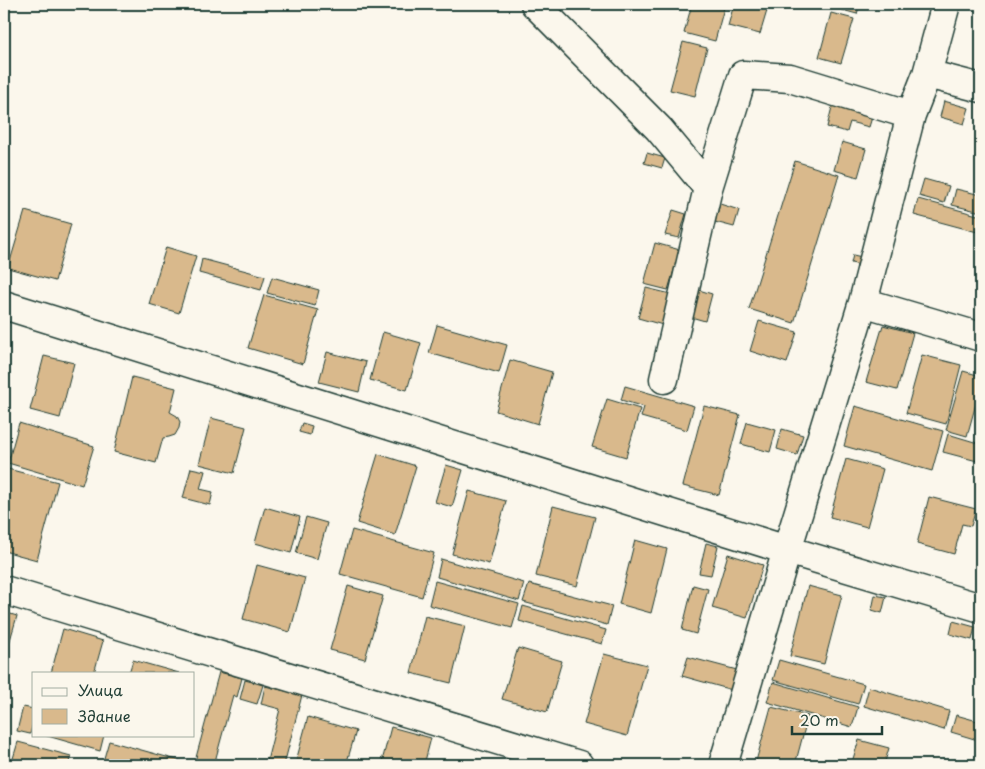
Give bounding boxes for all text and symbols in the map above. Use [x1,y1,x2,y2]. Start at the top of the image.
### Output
legend [32,672,195,736]
text: Улица [78,678,123,701]
text: Здание [78,704,131,727]
scale bar [792,704,882,736]
text: 20 m [800,708,839,731]

